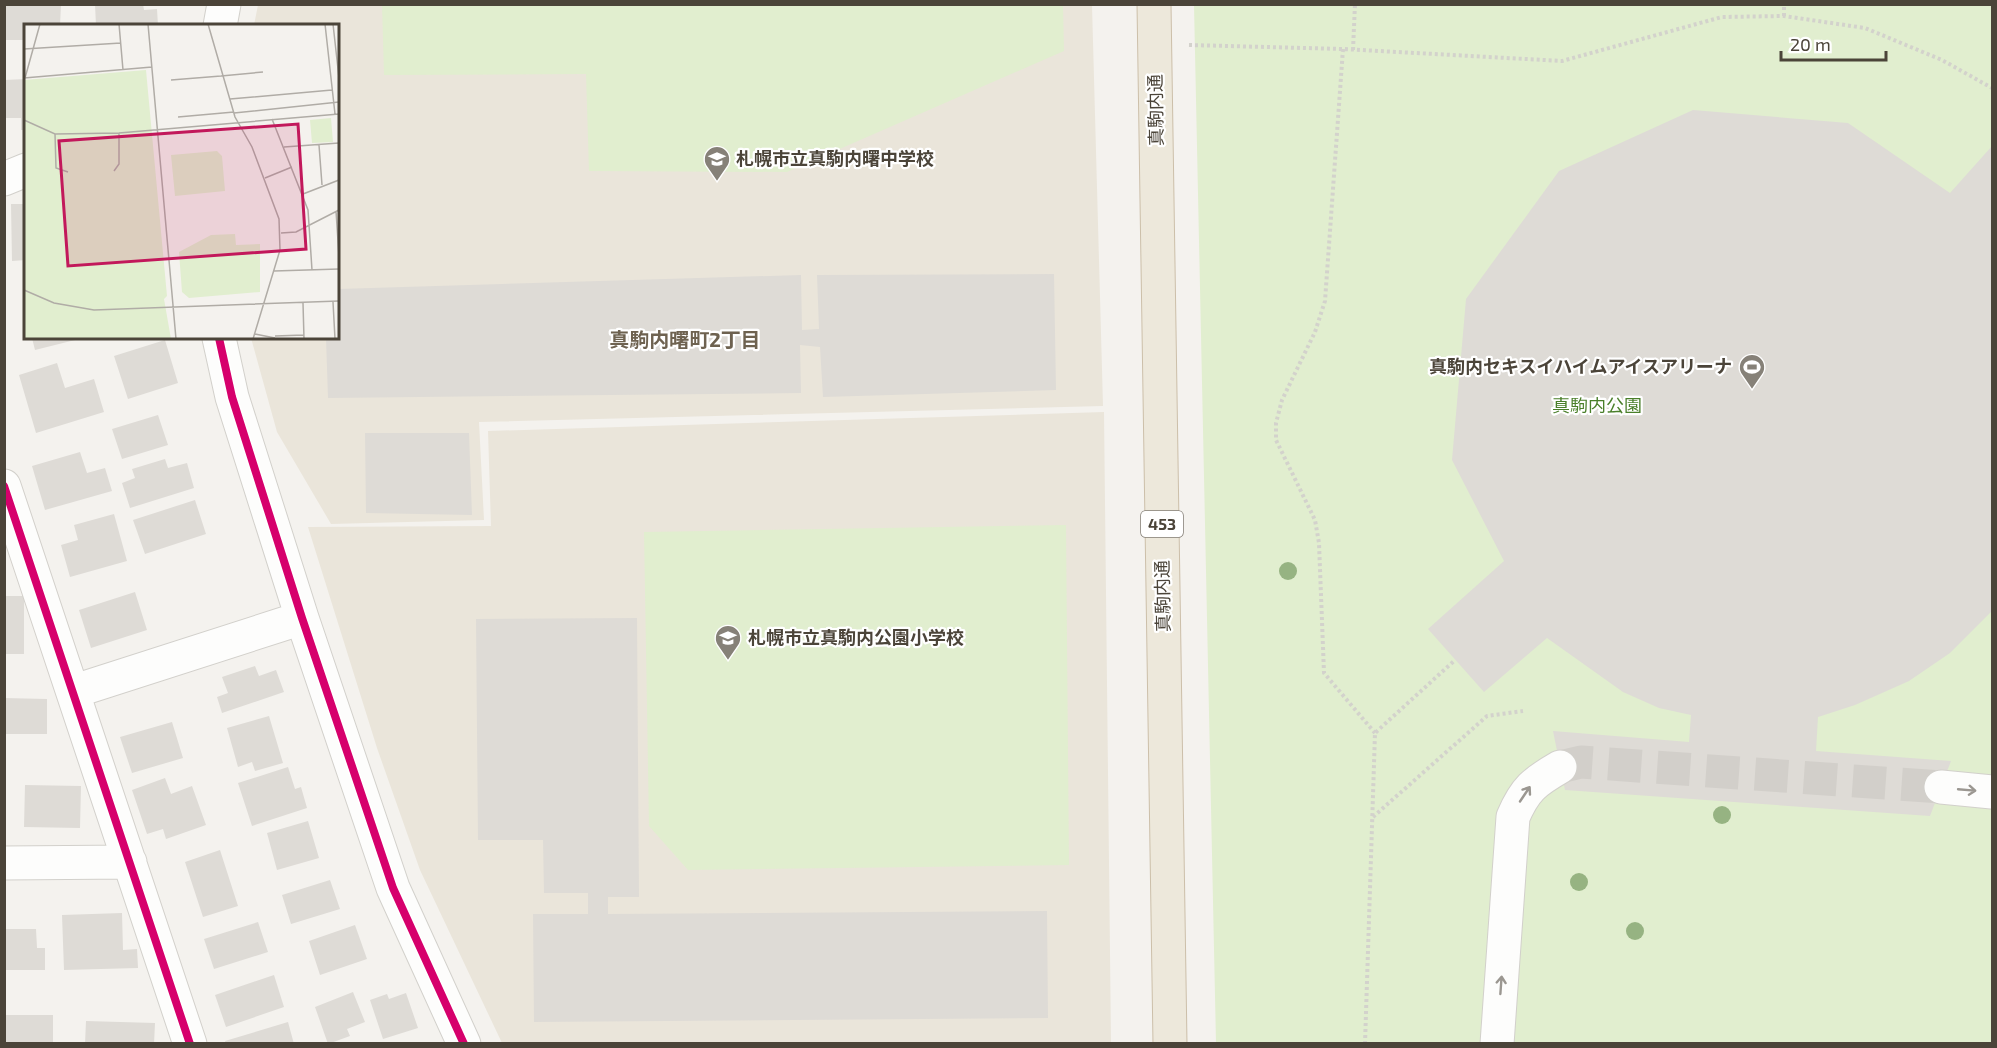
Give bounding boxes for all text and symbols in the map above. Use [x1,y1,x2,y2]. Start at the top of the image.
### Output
inset map [24,24,339,339]
scale bar [1781,24,1886,62]
text: 20 m [1790,33,1831,55]
street label: 真駒内通 [1143,74,1167,146]
school or university icon: 札幌市立真駒内曙中学校 [702,144,732,182]
place label: 札幌市立真駒内曙中学校 [736,147,934,169]
district label: 真駒内曙町2丁目 [609,327,761,351]
sports icon: 真駒内セキスイハイムアイスアリーナ [1737,352,1767,390]
place label: 真駒内セキスイハイムアイスアリーナ [1429,355,1732,377]
park label: 真駒内公園 [1552,394,1642,416]
road number: 453 [1141,511,1183,537]
street label: 真駒内通 [1150,560,1174,632]
school or university icon: 札幌市立真駒内公園小学校 [713,623,743,661]
place label: 札幌市立真駒内公園小学校 [748,626,964,648]
one-way arrow [1956,785,1976,796]
one-way arrow [1519,786,1531,802]
one-way arrow [1496,976,1507,996]

